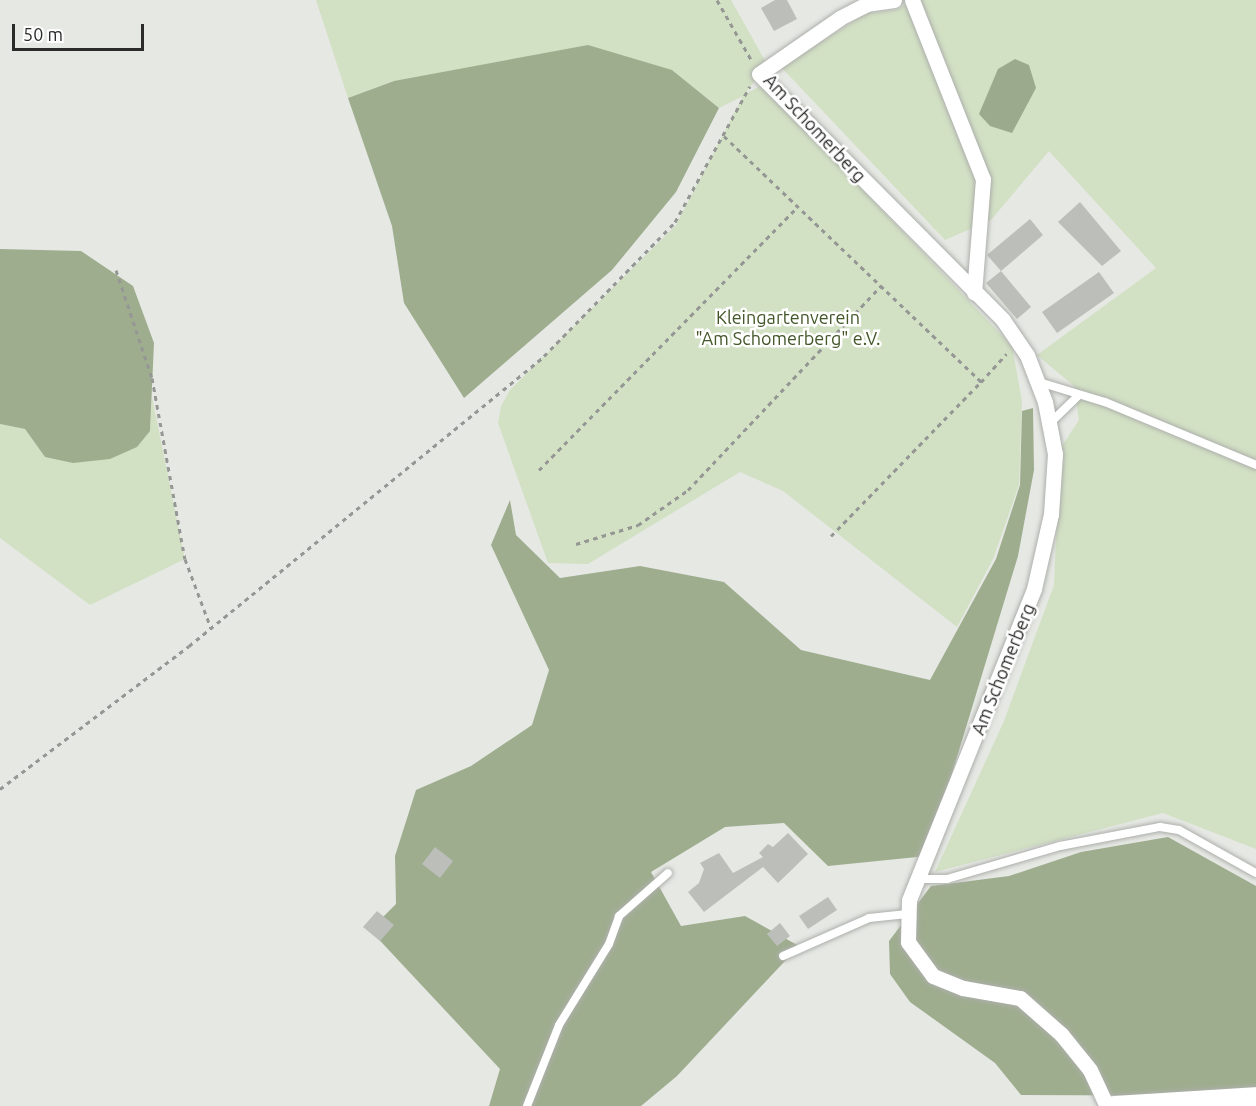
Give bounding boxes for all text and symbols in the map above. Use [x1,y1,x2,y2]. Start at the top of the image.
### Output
scale bar [15,12,147,50]
text: 50 m [23,24,63,44]
street label: Am Schomerberg [759,69,871,187]
park label: Kleingartenverein "Am Schomerberg" e.V. [695,307,881,350]
street label: Am Schomerberg [967,600,1039,738]

